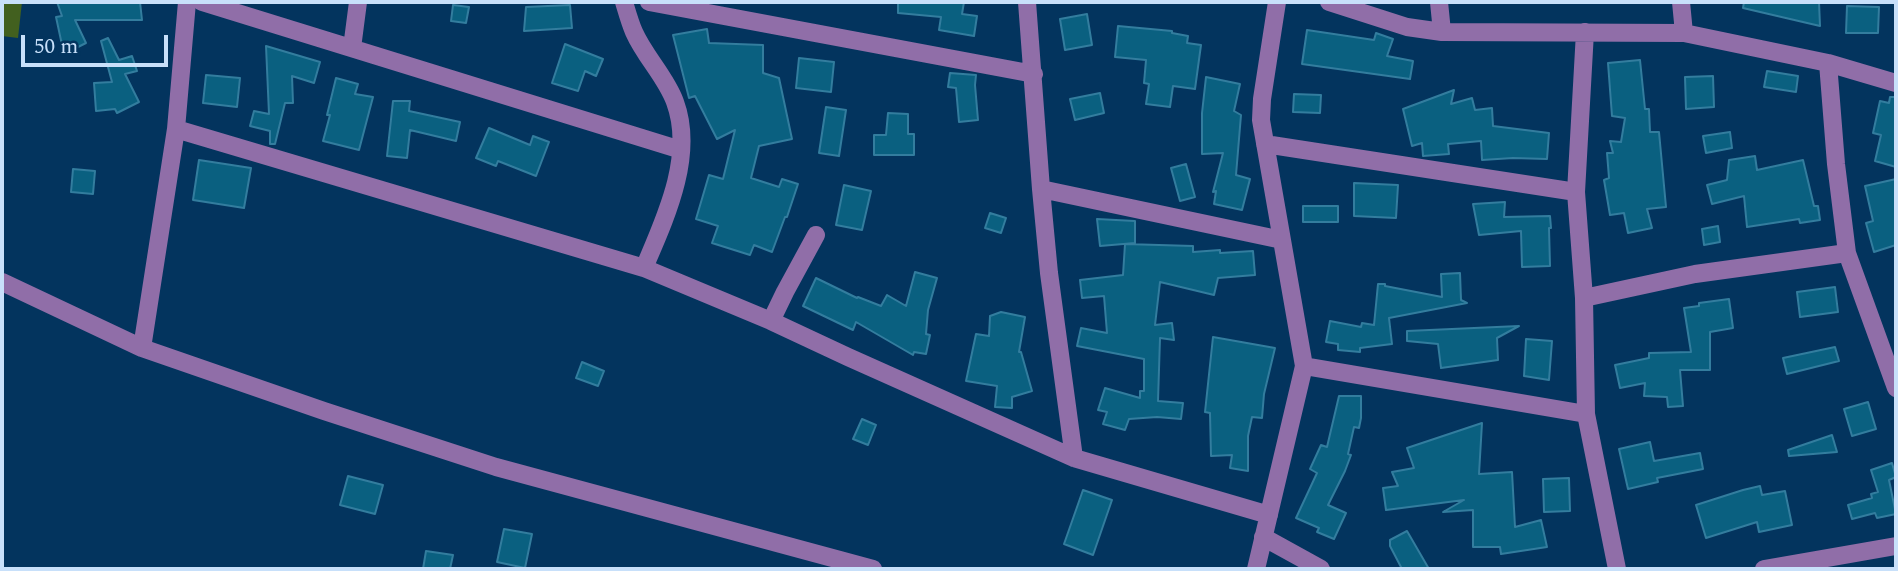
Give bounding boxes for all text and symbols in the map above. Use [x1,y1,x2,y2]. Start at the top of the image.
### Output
scale bar [24,21,172,65]
text: 50 m [34,31,78,63]

